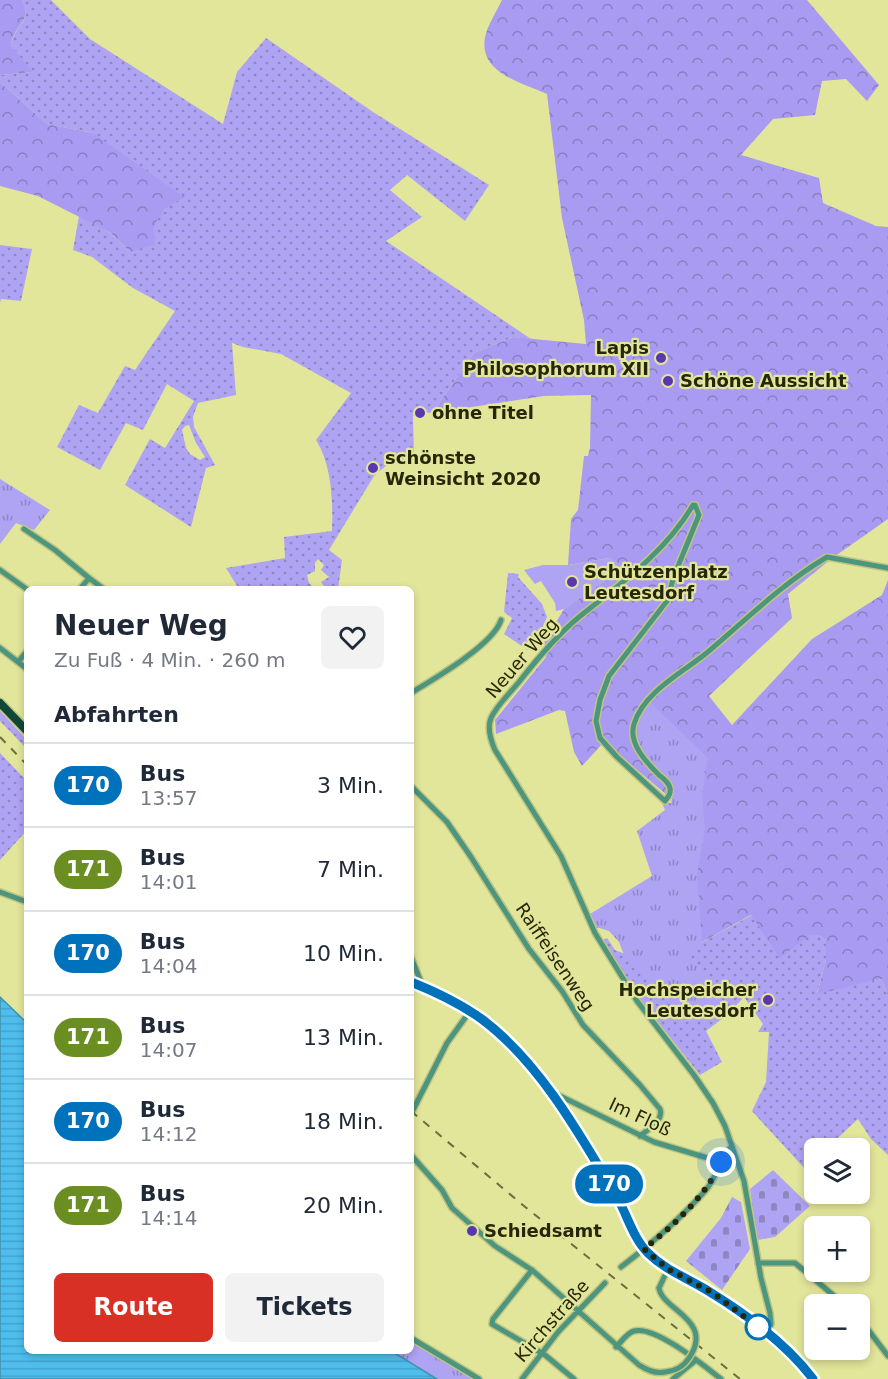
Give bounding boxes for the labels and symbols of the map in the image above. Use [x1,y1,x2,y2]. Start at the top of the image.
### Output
place label: Lapis Philosophorum XII [463,337,649,379]
marker: Lapis Philosophorum XII [654,351,668,365]
place label: Schöne Aussicht [680,370,847,391]
marker: Schöne Aussicht [661,374,675,388]
place label: ohne Titel [432,402,534,423]
marker: ohne Titel [413,406,427,420]
place label: schönste Weinsicht 2020 [385,447,541,489]
marker: schönste Weinsicht 2020 [366,461,380,475]
place label: Schützenplatz Leutesdorf [584,561,728,603]
marker: Schützenplatz Leutesdorf [565,575,579,589]
street label: Neuer Weg [481,613,562,702]
street label: Raiffeisenweg [512,899,599,1015]
place label: Hochspeicher Leutesdorf [619,979,756,1021]
marker: Hochspeicher Leutesdorf [761,993,775,1007]
street label: Im Floß [606,1093,675,1140]
your location [706,1147,736,1177]
line badge: 170 [574,1164,644,1204]
place label: Schiedsamt [484,1220,602,1241]
marker: Schiedsamt [465,1224,479,1238]
street label: Kirchstraße [510,1275,593,1366]
unlabelled marker [745,1314,771,1340]

